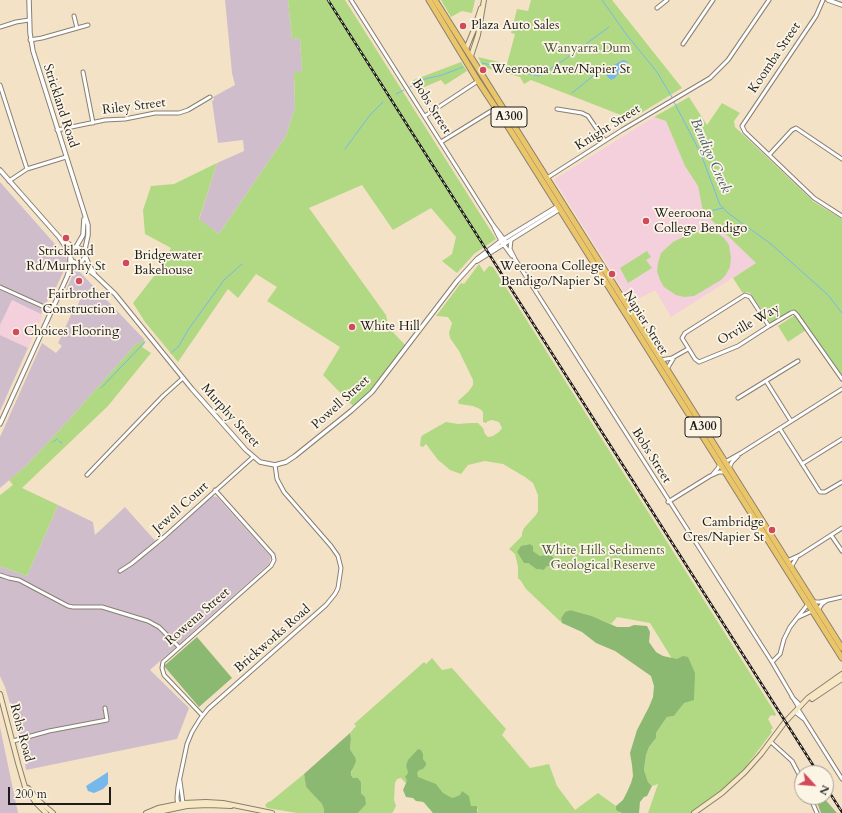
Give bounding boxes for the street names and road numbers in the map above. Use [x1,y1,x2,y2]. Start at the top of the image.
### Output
street label: Koomba Street [746,20,804,96]
street label: Strickland Road [39,62,81,150]
street label: Bobs Street [408,77,454,137]
street label: Riley Street [102,95,166,119]
street label: Knight Street [572,102,644,154]
road number: A300 [491,107,527,127]
street label: Napier Street [619,288,671,358]
street label: Orville Way [715,301,783,349]
street label: Powell Street [309,373,373,433]
street label: Murphy Street [198,381,262,451]
road number: A300 [685,417,721,437]
street label: Bobs Street [628,426,674,486]
street label: Jewell Court [150,479,212,537]
street label: Rowena Street [163,585,233,649]
street label: Brickworks Road [232,602,314,676]
street label: Rohs Road [6,702,36,764]

